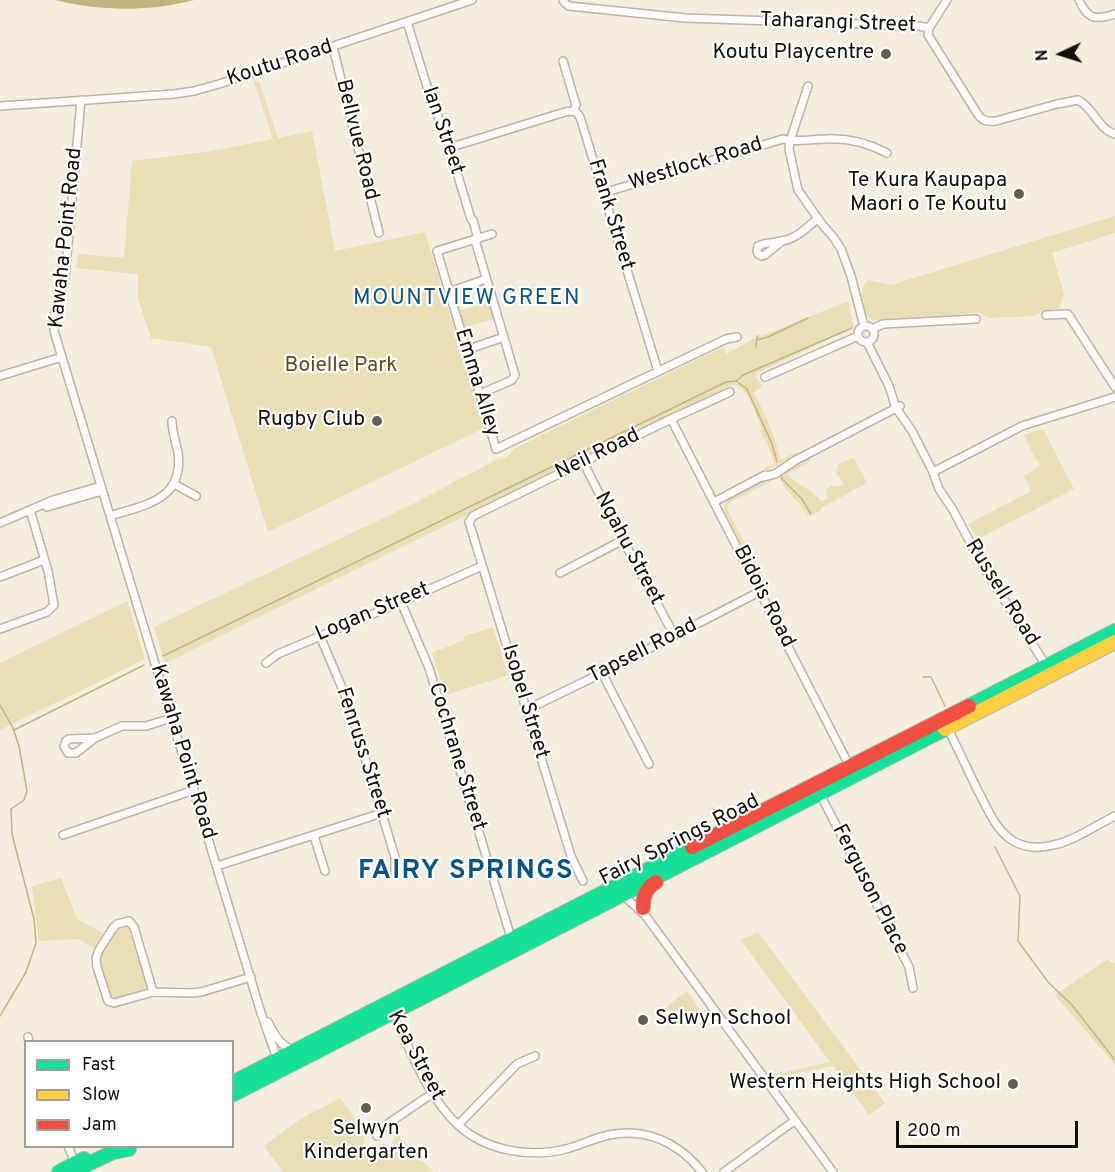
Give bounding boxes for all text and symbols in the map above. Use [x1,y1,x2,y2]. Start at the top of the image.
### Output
street label: Taharangi Street [759,9,917,39]
north arrow [1031,24,1091,84]
street label: Koutu Road [224,35,336,93]
place label: Koutu Playcentre [712,41,874,67]
marker: Koutu Playcentre [879,47,893,61]
text: N [1033,49,1053,62]
street label: Bellvue Road [329,77,383,203]
street label: Ian Street [415,84,469,178]
street label: Westlock Road [626,133,766,197]
street label: Kawaha Point Road [45,146,89,330]
street label: Frank Street [581,156,639,274]
place label: Te Kura Kaupapa Maori o Te Koutu [848,169,1007,219]
marker: Te Kura Kaupapa Maori o Te Koutu [1012,187,1026,201]
district label: MOUNTVIEW GREEN [353,287,581,313]
street label: Emma Alley [448,326,504,440]
park label: Boielle Park [285,354,397,380]
place label: Rugby Club [257,408,365,434]
marker: Rugby Club [370,414,384,428]
street label: Neil Road [552,424,644,486]
street label: Ngahu Street [588,488,668,610]
street label: Russell Road [958,535,1044,651]
street label: Bidois Road [726,542,800,652]
street label: Logan Street [312,578,434,648]
street label: Tapsell Road [584,614,702,690]
street label: Isobel Street [495,642,553,762]
street label: Kawaha Point Road [143,662,221,842]
street label: Cochrane Street [421,680,491,834]
street label: Fenruss Street [329,684,395,822]
street label: Fairy Springs Road [596,790,764,892]
street label: Ferguson Place [825,821,913,959]
district label: FAIRY SPRINGS [358,857,574,889]
street label: Kea Street [381,1007,449,1105]
place label: Selwyn School [655,1007,791,1033]
marker: Selwyn School [636,1013,650,1027]
legend [24,1040,234,1148]
text: Fast [82,1054,115,1077]
place label: Western Heights High School [729,1071,1001,1097]
marker: Western Heights High School [1006,1077,1020,1091]
text: Slow [82,1084,120,1107]
marker: Selwyn Kindergarten [359,1101,373,1115]
scale bar [899,1109,1080,1147]
text: Jam [82,1114,117,1137]
place label: Selwyn Kindergarten [303,1117,429,1167]
text: 200 m [907,1120,960,1143]

